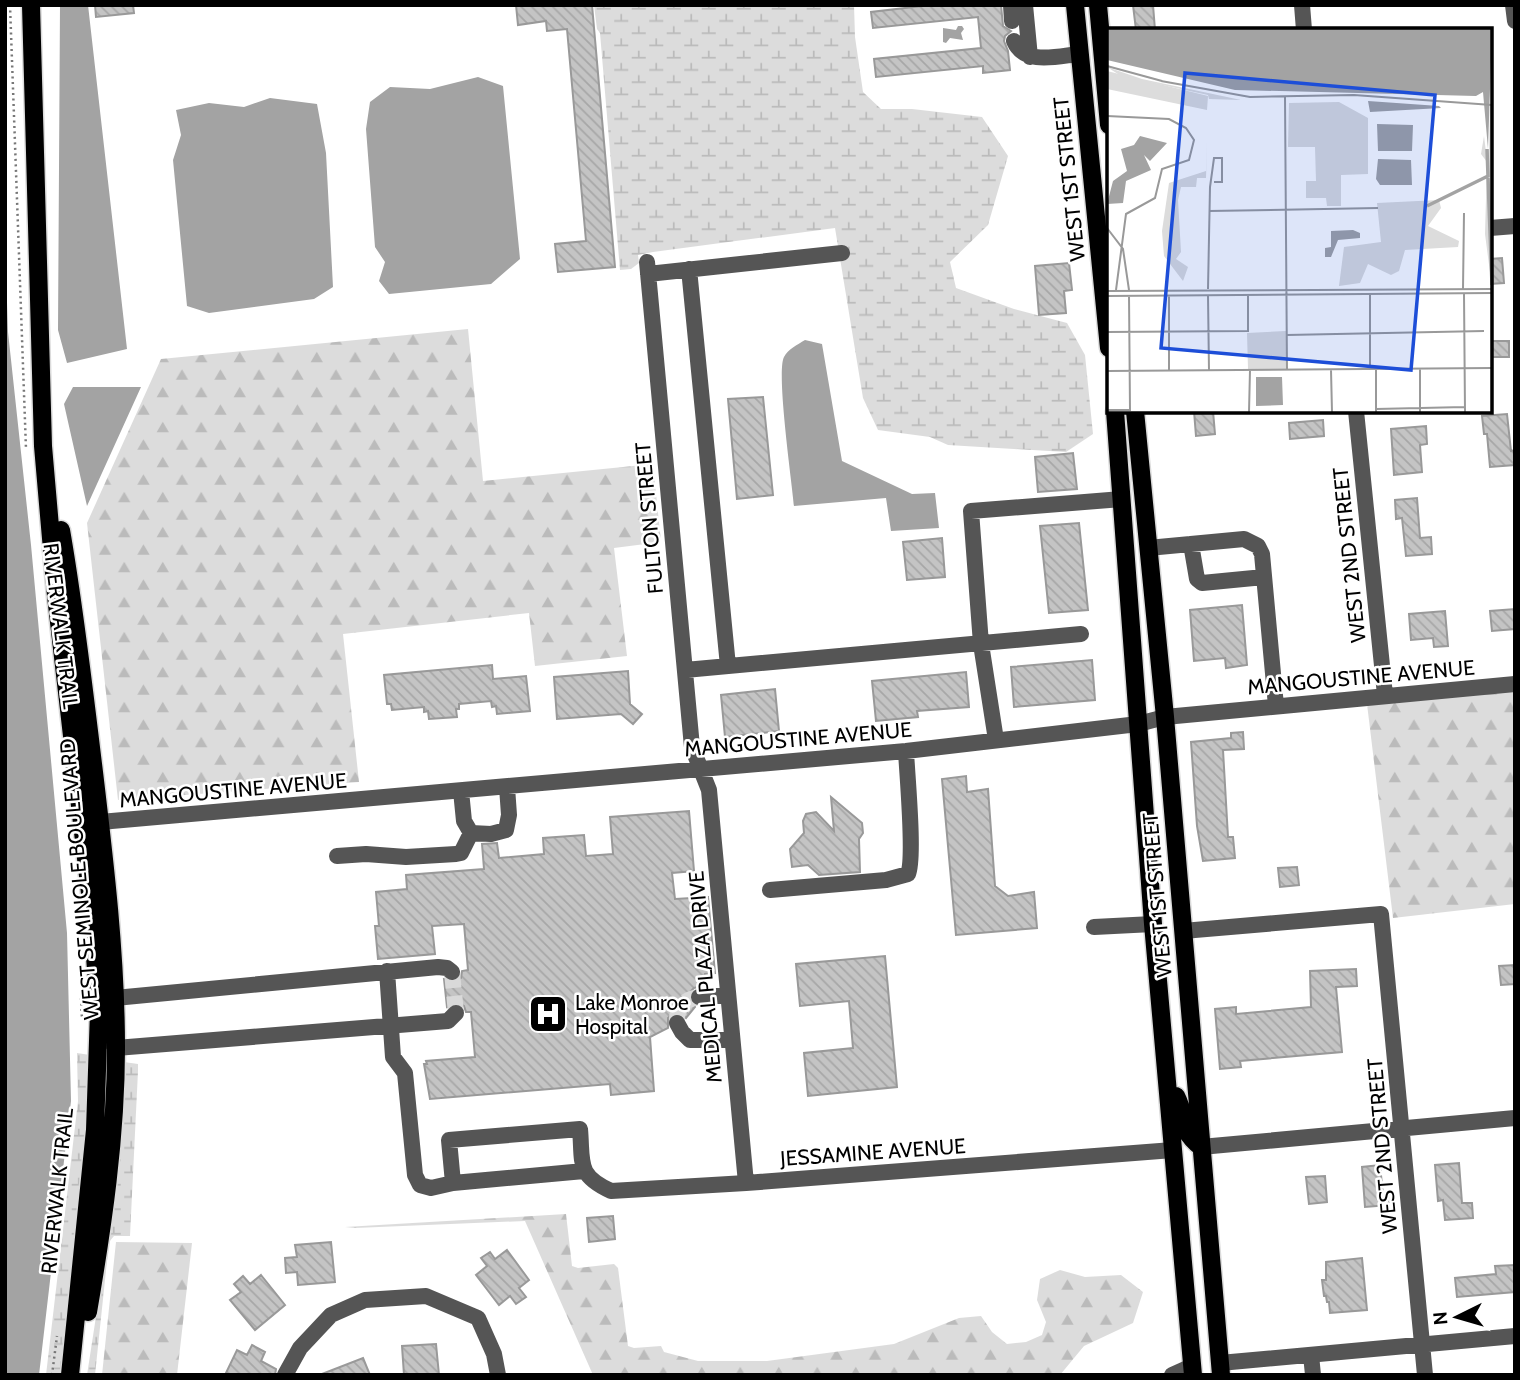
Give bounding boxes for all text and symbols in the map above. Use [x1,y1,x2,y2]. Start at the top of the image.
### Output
inset map [1107,28,1492,413]
street label: WEST 1ST STREET [1048,95,1090,263]
street label: FULTON STREET [630,441,668,595]
street label: WEST 2ND STREET [1327,466,1371,644]
street label: RIVERWALK TRAIL [38,542,84,711]
street label: MANGOUSTINE AVENUE [1246,655,1476,699]
street label: MANGOUSTINE AVENUE [683,717,913,761]
street label: WEST SEMINOLE BOULEVARD [54,737,104,1021]
street label: MANGOUSTINE AVENUE [118,768,348,812]
street label: WEST 1ST STREET [1137,812,1177,978]
street label: MEDICAL PLAZA DRIVE [683,870,727,1084]
place label: Lake Monroe Hospital [575,990,689,1039]
hospital icon: Lake Monroe Hospital [527,993,569,1035]
street label: WEST 2ND STREET [1362,1057,1402,1235]
street label: RIVERWALK TRAIL [36,1106,78,1275]
street label: JESSAMINE AVENUE [778,1133,967,1171]
north arrow [1422,1282,1492,1352]
text: N [1429,1311,1453,1326]

